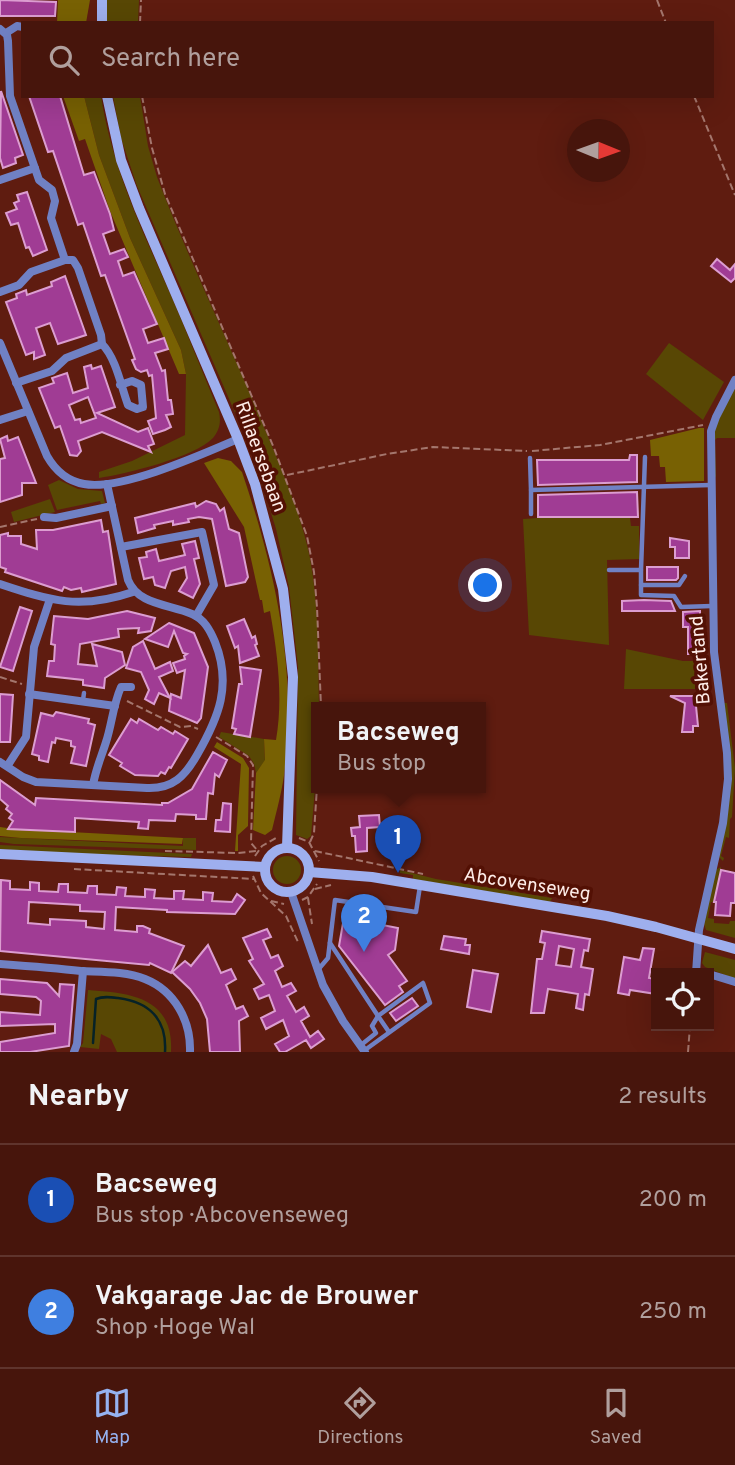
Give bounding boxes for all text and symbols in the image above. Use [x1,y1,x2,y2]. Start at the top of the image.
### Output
search box [21,21,714,98]
icon: search [45,41,83,79]
text: Search here [101,43,240,76]
north arrow [567,119,630,182]
street label: Rillaersebaan [229,398,291,516]
your location [468,568,502,602]
street label: Bakertand [685,615,717,705]
popup [311,702,486,793]
text: Bacseweg [337,717,460,750]
text: Bus stop [337,750,426,779]
pin: 1 [375,815,421,873]
street label: Abcovenseweg [462,863,592,907]
pin: 2 [341,894,387,952]
map controls [651,968,714,1031]
button: locate [651,968,714,1031]
text: Nearby [28,1079,129,1116]
text: 2 results [618,1083,707,1112]
text: Bacseweg [95,1169,218,1202]
text: 1 [46,1186,56,1215]
text: 200 m [639,1186,707,1215]
text: Bus stop · Abcovenseweg [95,1202,349,1231]
text: Vakgarage Jac de Brouwer [95,1281,418,1314]
text: 2 [44,1298,58,1327]
text: 250 m [639,1298,707,1327]
text: Shop · Hoge Wal [95,1314,255,1343]
tab: Map [93,1384,131,1450]
tab: Directions [317,1384,404,1450]
tab: Saved [590,1384,642,1450]

